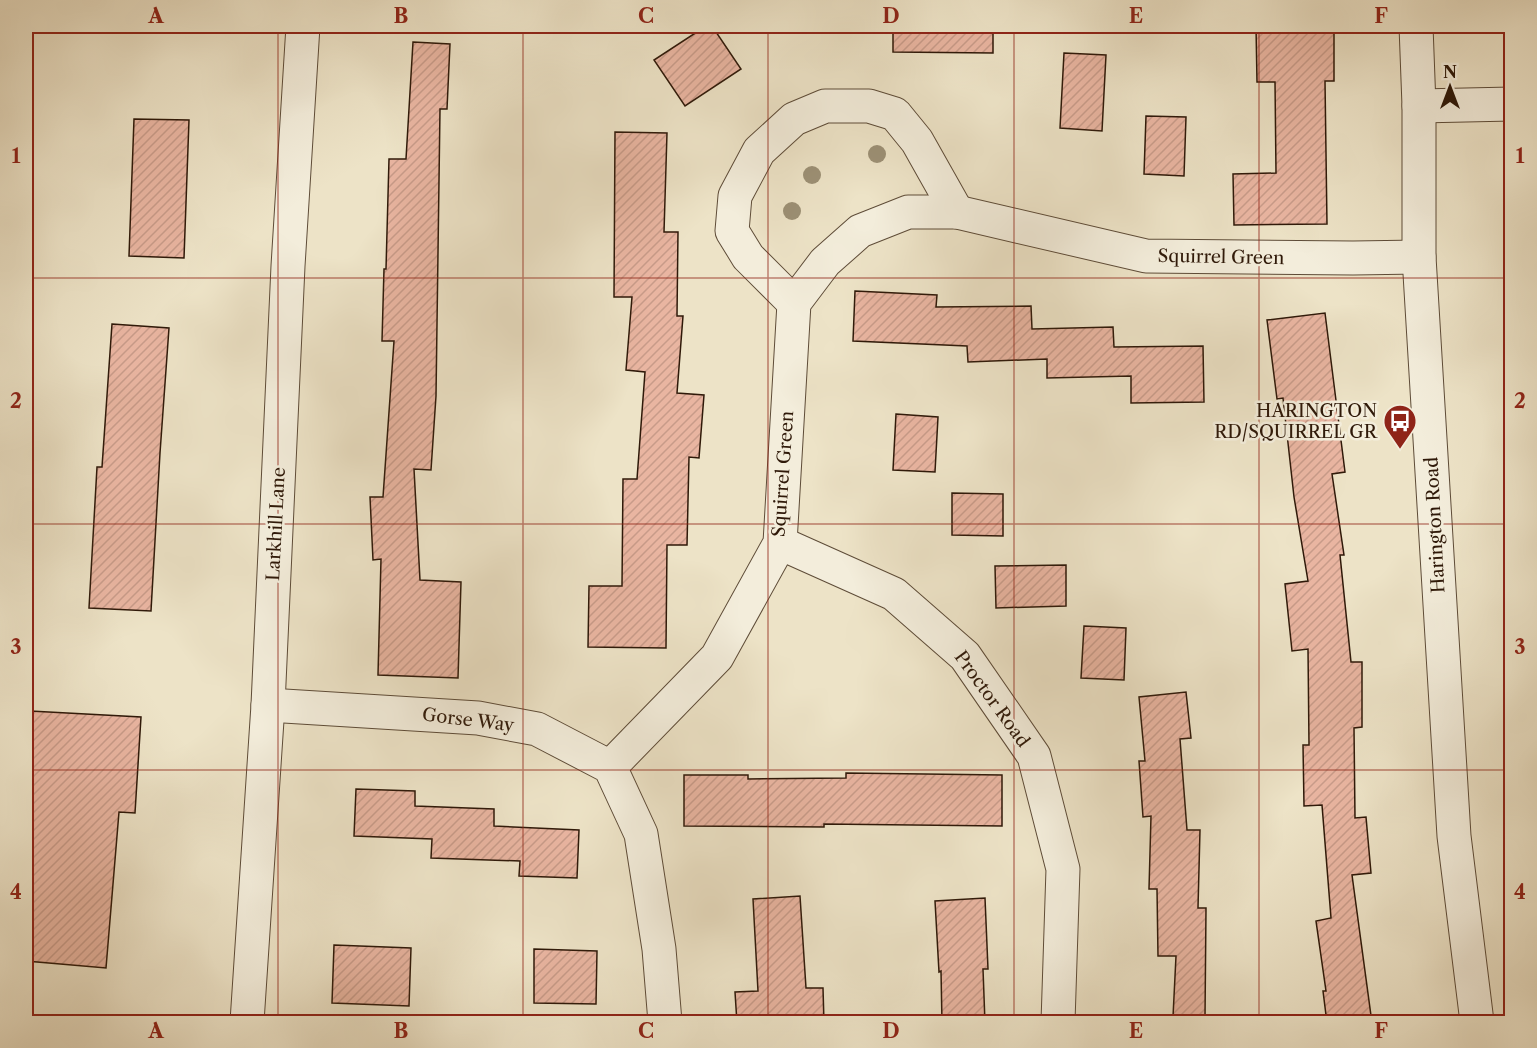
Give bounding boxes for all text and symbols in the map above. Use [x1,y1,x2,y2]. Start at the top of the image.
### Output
text: A [147,4,164,28]
text: B [394,4,409,28]
text: C [638,4,654,28]
text: D [882,4,900,28]
text: E [1129,4,1143,28]
text: F [1374,4,1388,28]
north arrow [1420,57,1480,117]
text: N [1443,62,1457,82]
text: 1 [12,144,21,168]
text: 1 [1516,144,1525,168]
street label: Squirrel Green [1157,245,1285,269]
text: 2 [10,389,22,413]
text: 2 [1514,389,1526,413]
place label: HARINGTON RD/SQUIRREL GR [1214,400,1378,443]
bus stop icon: HARINGTON RD/SQUIRREL GR [1382,403,1418,450]
street label: Squirrel Green [768,410,798,538]
street label: Harington Road [1420,456,1450,594]
street label: Larkhill Lane [262,466,290,582]
text: 3 [10,635,22,659]
text: 3 [1514,635,1526,659]
street label: Proctor Road [950,647,1034,751]
street label: Gorse Way [421,703,516,737]
text: 4 [10,880,22,904]
text: 4 [1514,880,1526,904]
text: A [147,1019,164,1043]
text: B [394,1019,409,1043]
text: C [638,1019,654,1043]
text: D [882,1019,900,1043]
text: E [1129,1019,1143,1043]
text: F [1374,1019,1388,1043]

